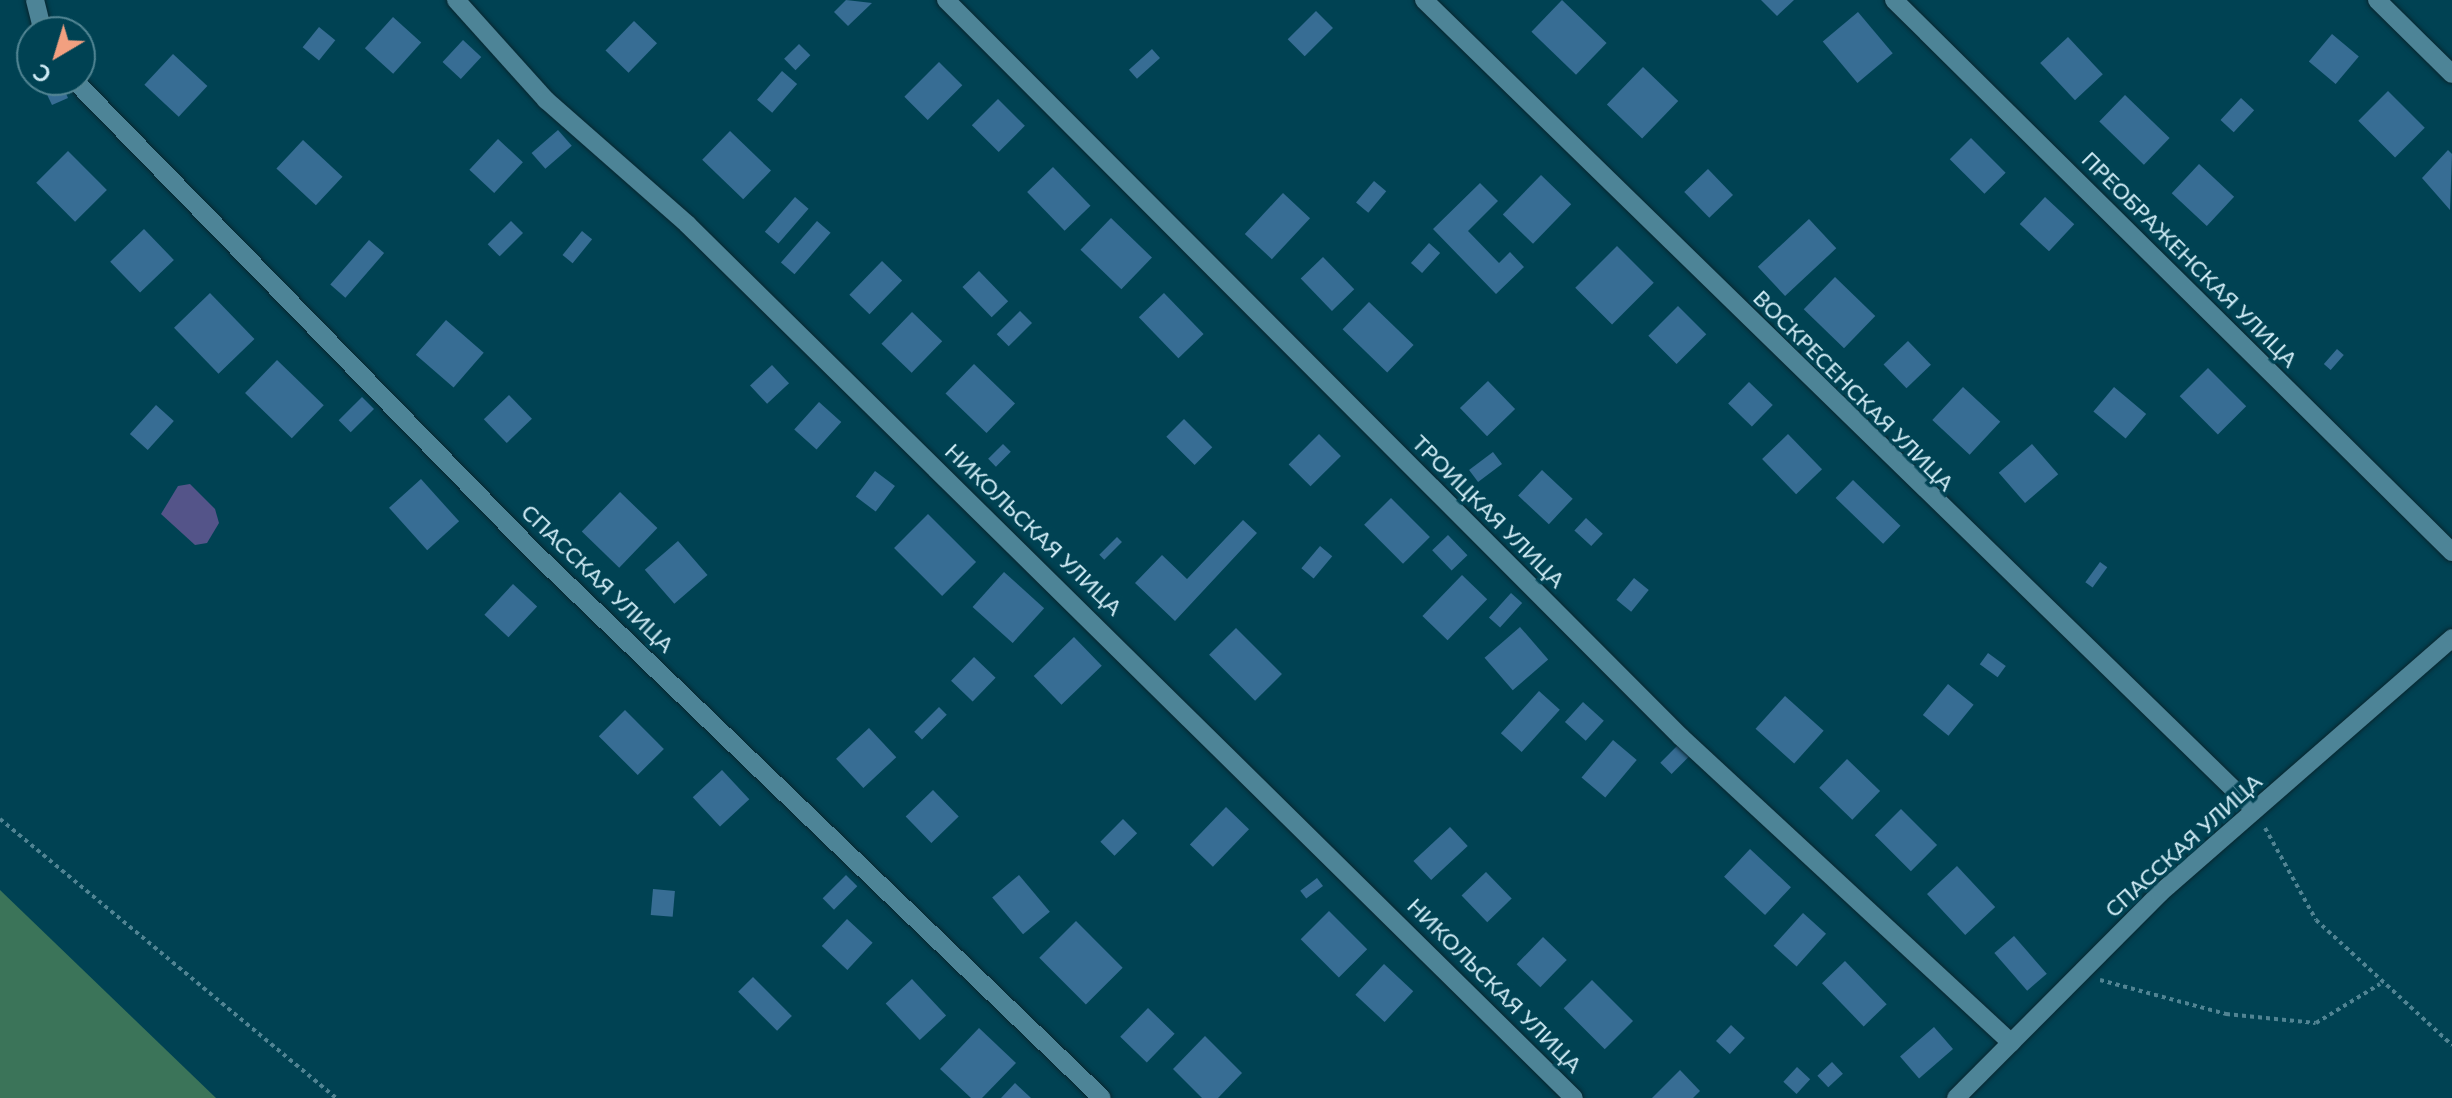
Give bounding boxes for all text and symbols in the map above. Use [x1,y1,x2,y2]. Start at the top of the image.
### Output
north arrow [16,16,96,96]
text: С [28,59,56,89]
street label: ПРЕОБРАЖЕНСКАЯ УЛИЦА [2077,146,2303,372]
street label: ВОСКРЕСЕНСКАЯ УЛИЦА [1748,284,1960,496]
street label: ТРОИЦКАЯ УЛИЦА [1407,429,1571,593]
street label: НИКОЛЬСКАЯ УЛИЦА [940,438,1128,620]
street label: СПАССКАЯ УЛИЦА [516,498,680,658]
street label: СПАССКАЯ УЛИЦА [2099,768,2267,922]
street label: НИКОЛЬСКАЯ УЛИЦА [1402,892,1588,1078]

